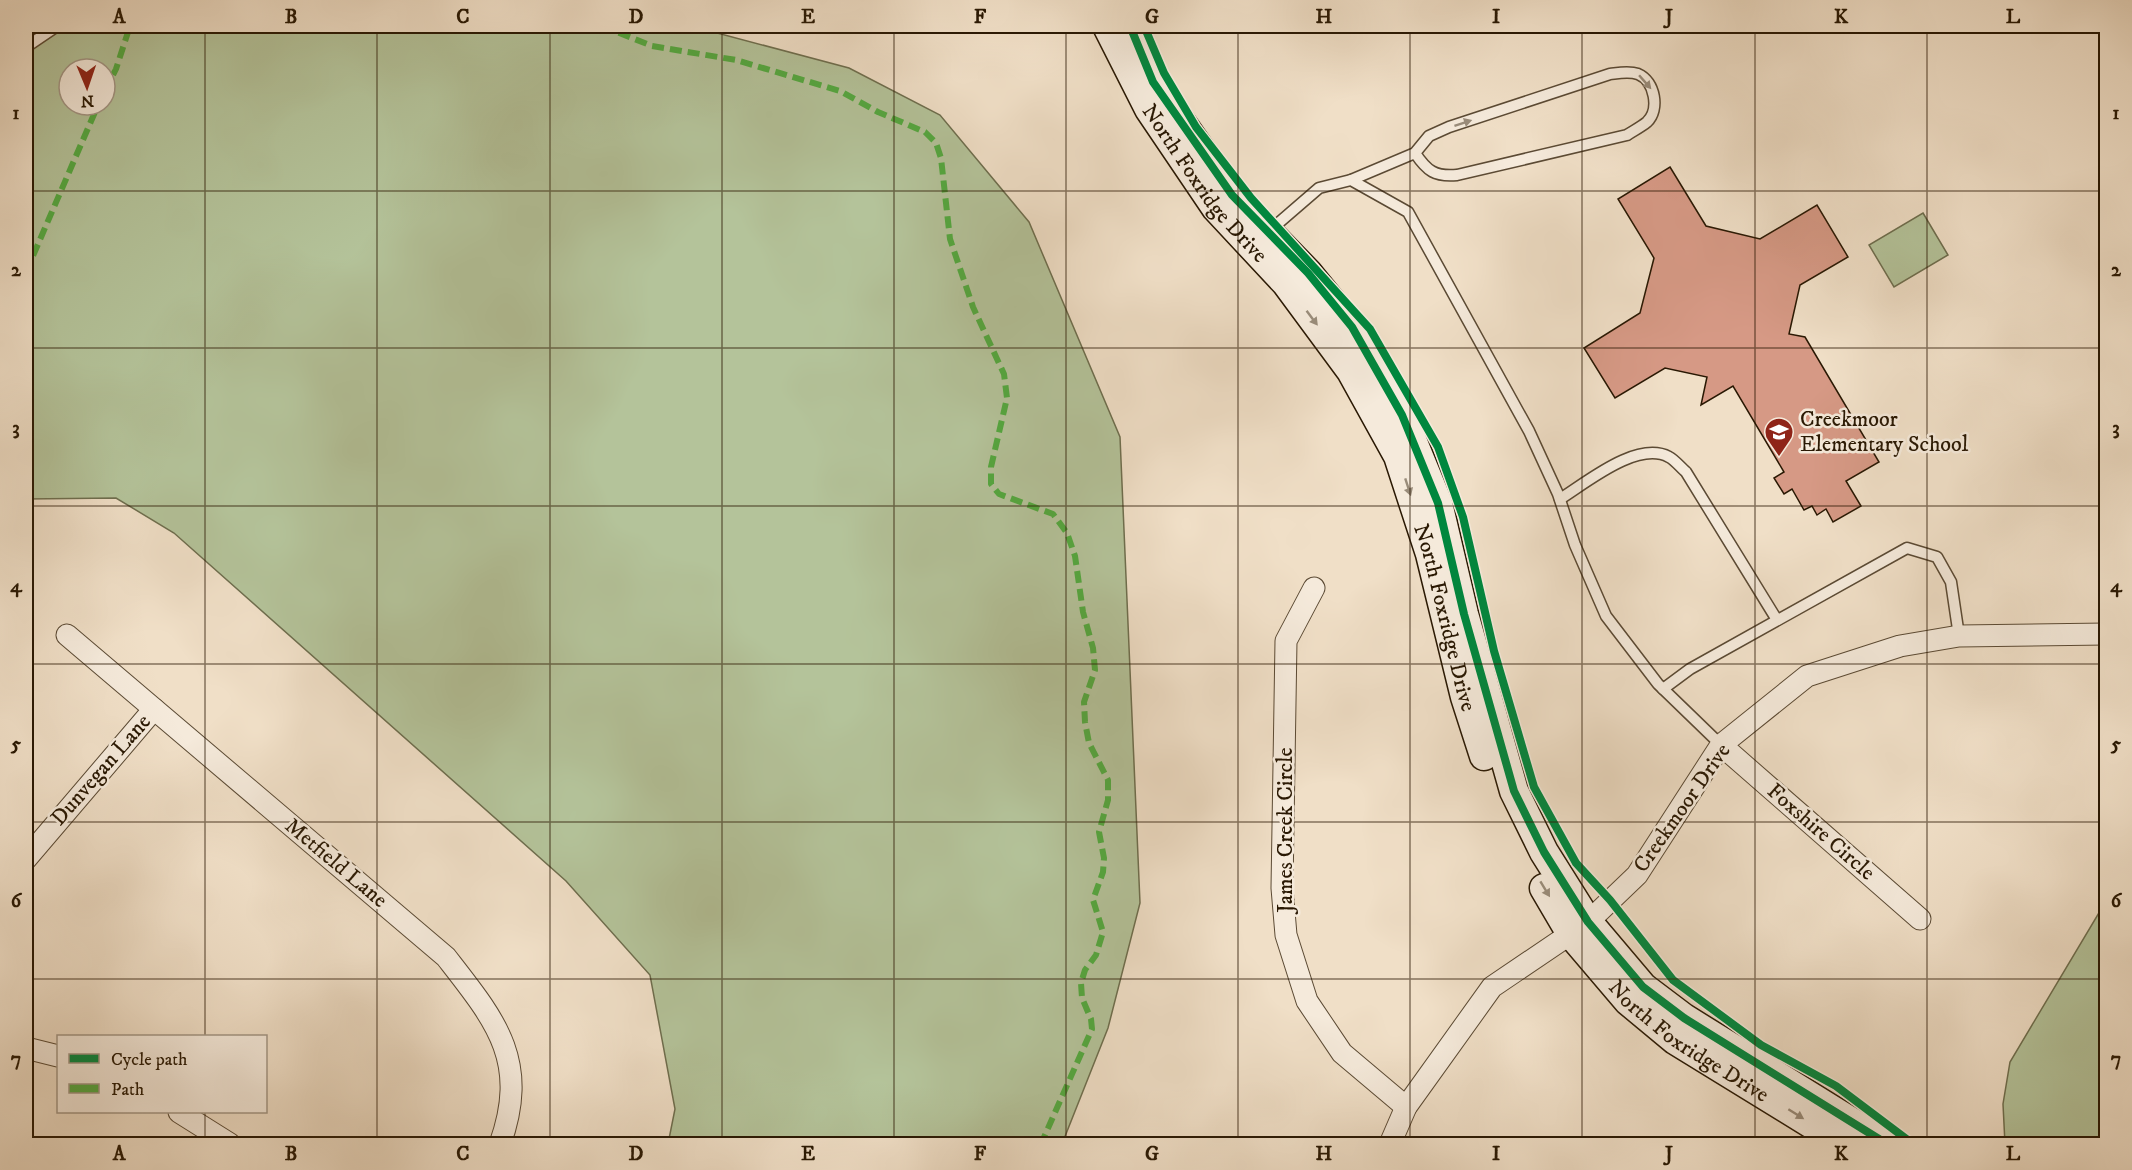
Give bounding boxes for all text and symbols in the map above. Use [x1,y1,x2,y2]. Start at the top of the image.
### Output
text: A [112,5,127,30]
text: B [285,5,297,30]
text: C [456,5,470,30]
text: D [629,5,644,30]
text: E [801,5,815,30]
text: F [974,5,987,30]
text: G [1145,5,1159,30]
text: H [1316,5,1333,30]
text: I [1492,5,1500,30]
text: J [1663,5,1673,30]
text: K [1834,5,1849,30]
text: L [2006,5,2021,30]
north arrow [57,57,117,117]
one-way arrow [1639,74,1652,90]
text: N [81,91,94,111]
street label: North Foxridge Drive [1136,99,1273,268]
text: 1 [12,101,20,126]
text: 1 [2112,101,2120,126]
one-way arrow [1454,118,1472,127]
text: 2 [11,258,22,283]
text: 2 [2111,258,2122,283]
one-way arrow [1306,310,1318,326]
place label: Creekmoor Elementary School [1800,406,1969,458]
text: 3 [12,416,20,441]
school or university icon: Creekmoor Elementary School [1763,416,1795,458]
text: 3 [2112,416,2120,441]
one-way arrow [1404,478,1413,496]
street label: North Foxridge Drive [1408,520,1482,715]
text: 4 [10,574,23,599]
text: 4 [2110,574,2123,599]
street label: Dunvegan Lane [45,709,157,831]
text: 5 [10,732,21,757]
text: 5 [2110,732,2121,757]
street label: Creekmoor Drive [1627,738,1737,878]
street label: James Creek Circle [1272,747,1299,915]
street label: Foxshire Circle [1761,778,1881,886]
street label: Metfield Lane [279,812,393,914]
one-way arrow [1539,881,1550,897]
text: 6 [11,889,23,914]
text: 6 [2111,889,2123,914]
street label: North Foxridge Drive [1602,974,1774,1108]
legend [57,1035,267,1113]
text: 7 [11,1047,21,1072]
text: 7 [2111,1047,2121,1072]
text: Cycle path [111,1049,188,1071]
text: Path [111,1079,145,1101]
one-way arrow [1788,1109,1804,1120]
text: A [112,1142,127,1167]
text: B [285,1142,297,1167]
text: C [456,1142,470,1167]
text: D [629,1142,644,1167]
text: E [801,1142,815,1167]
text: F [974,1142,987,1167]
text: G [1145,1142,1159,1167]
text: H [1316,1142,1333,1167]
text: I [1492,1142,1500,1167]
text: J [1663,1142,1673,1167]
text: K [1834,1142,1849,1167]
text: L [2006,1142,2021,1167]

